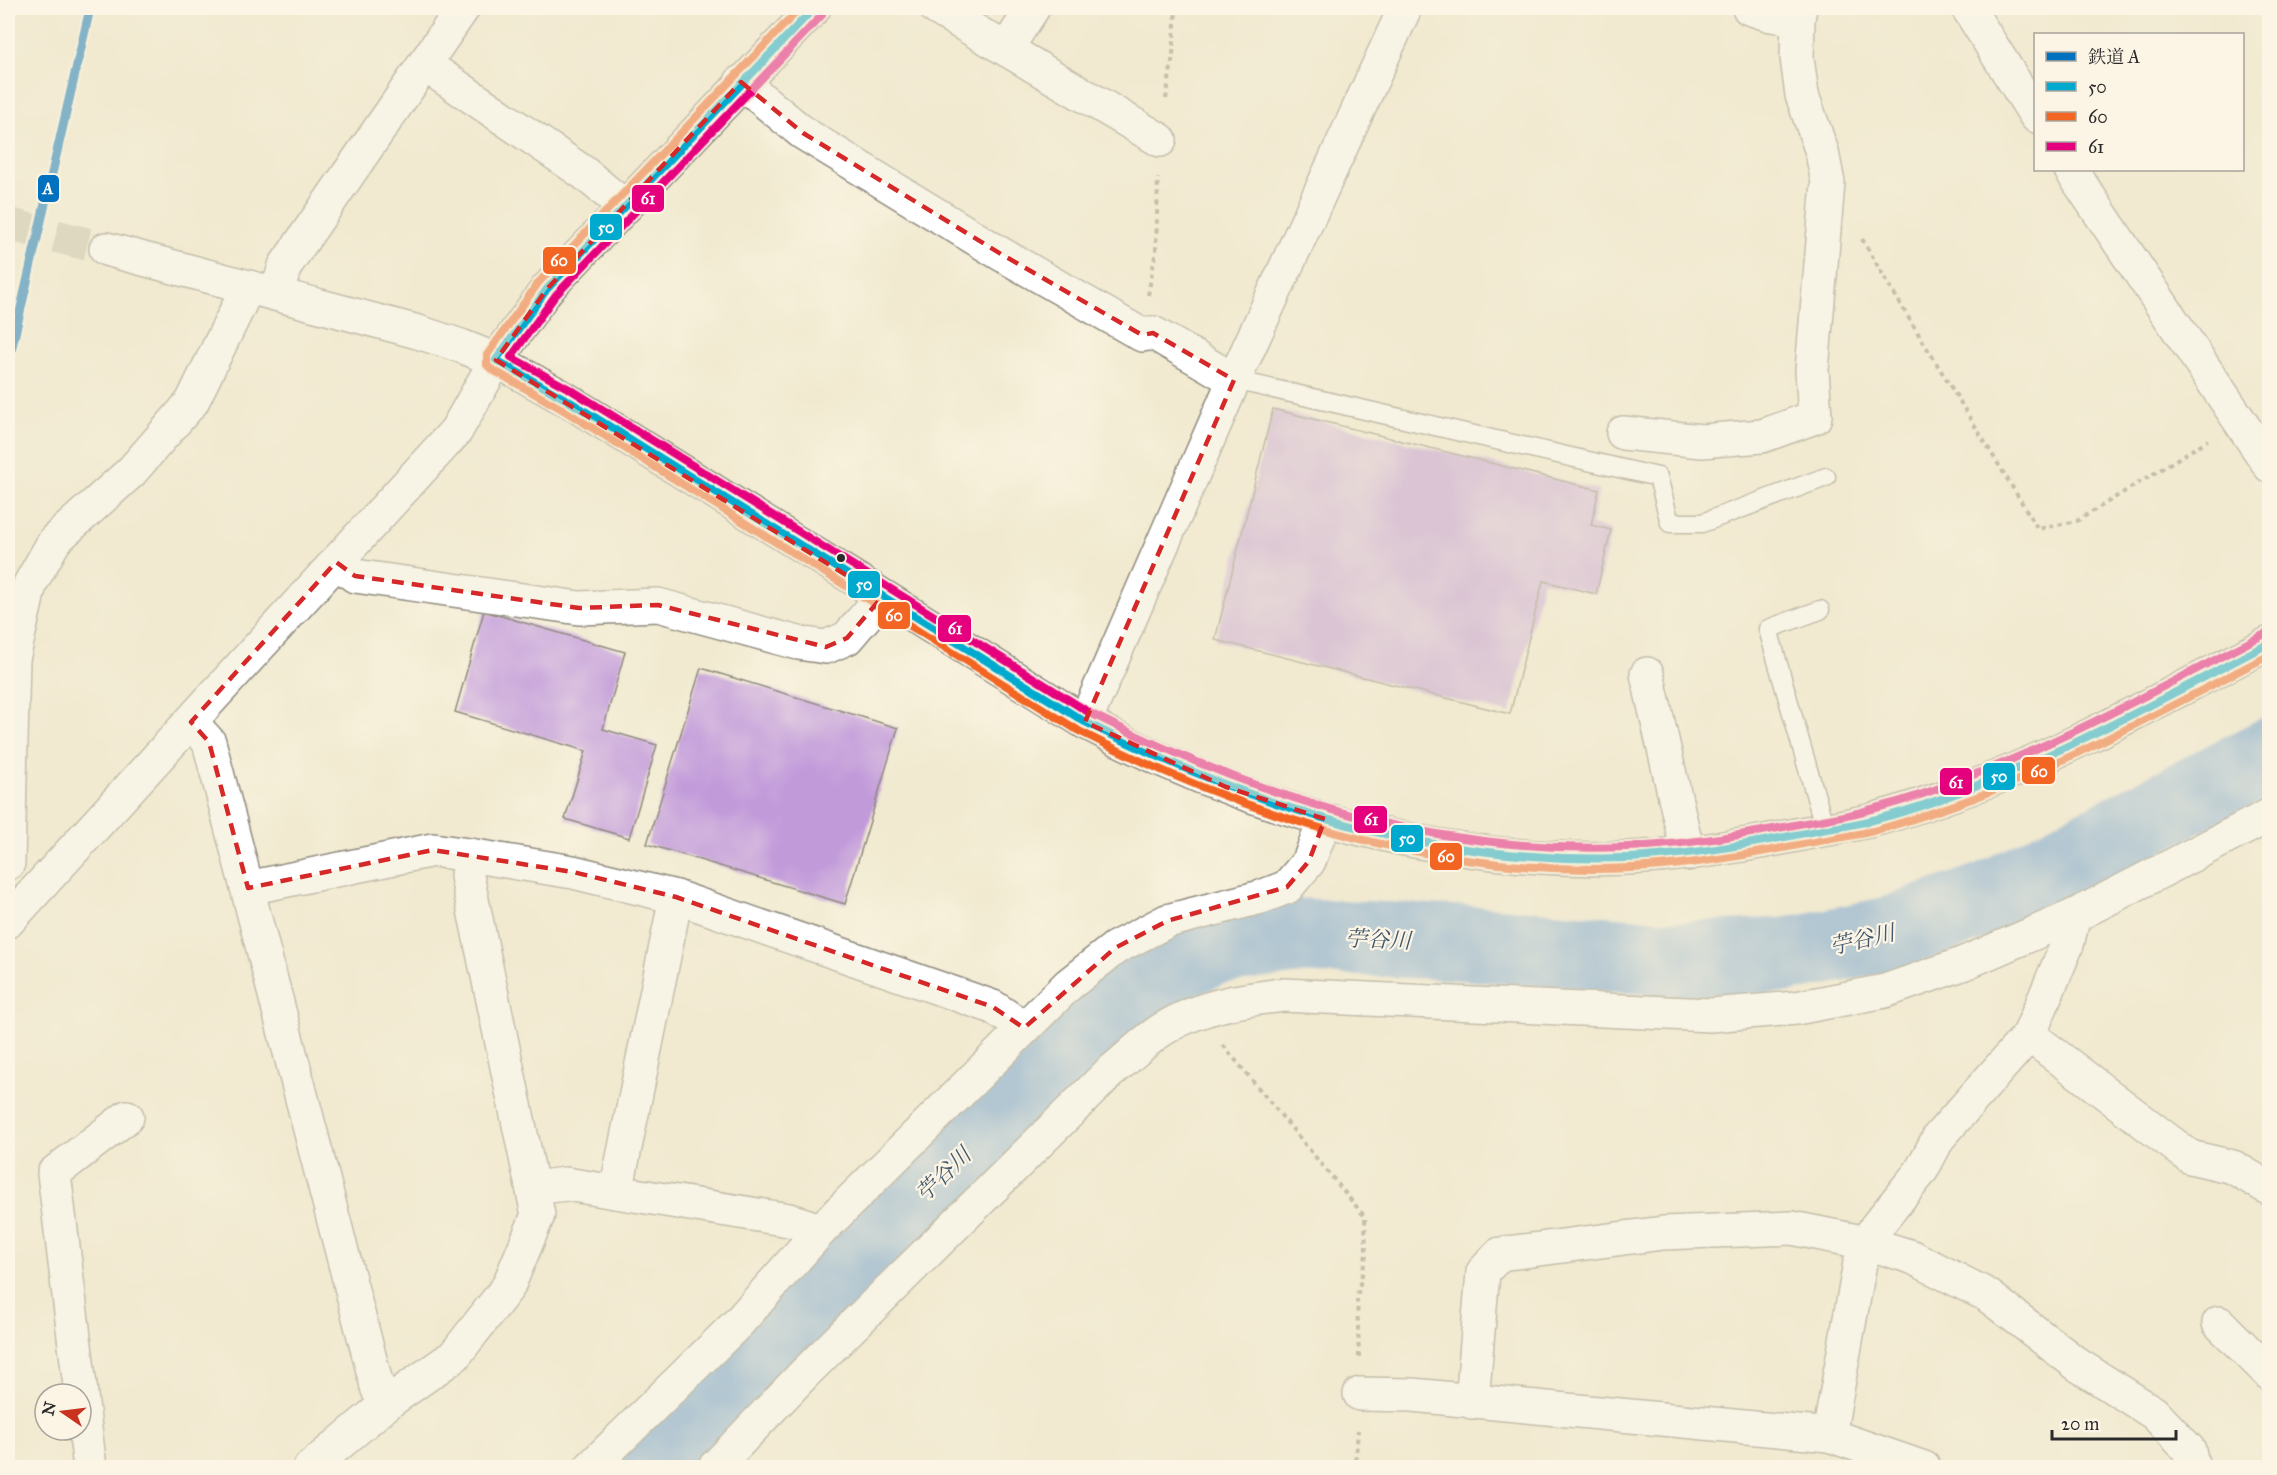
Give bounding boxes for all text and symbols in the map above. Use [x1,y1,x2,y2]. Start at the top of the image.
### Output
legend [2034,33,2244,171]
text: 鉄道 A [2088,46,2140,68]
text: 50 [2088,76,2107,98]
text: 60 [2088,106,2108,128]
text: 61 [2088,136,2104,158]
line badge: A [37,174,60,203]
text: A [42,179,54,198]
line badge: 61 [631,184,665,213]
text: 61 [641,189,656,208]
line badge: 50 [589,213,623,241]
text: 50 [598,218,614,237]
line badge: 60 [542,246,577,275]
text: 60 [550,251,568,270]
unlabelled marker [835,552,847,564]
line badge: 50 [847,570,881,599]
text: 50 [856,575,872,594]
line badge: 60 [877,601,911,630]
text: 60 [885,606,903,625]
line badge: 61 [937,614,972,643]
text: 61 [948,619,963,638]
line badge: 60 [2021,756,2056,785]
line badge: 50 [1982,762,2016,791]
text: 60 [2030,762,2048,781]
line badge: 61 [1939,767,1973,796]
text: 50 [1991,767,2007,786]
text: 61 [1949,773,1964,792]
line badge: 61 [1353,805,1388,834]
text: 61 [1364,810,1379,829]
line badge: 50 [1390,824,1424,853]
text: 50 [1399,829,1415,848]
line badge: 60 [1429,842,1463,871]
text: 60 [1437,847,1455,866]
water label: 苧谷川 [1827,918,1899,960]
water label: 苧谷川 [1345,925,1413,954]
water label: 苧谷川 [910,1140,978,1207]
north arrow [33,1382,93,1442]
text: N [38,1399,60,1417]
scale bar [2052,1403,2176,1441]
text: 20 m [2061,1413,2099,1435]

